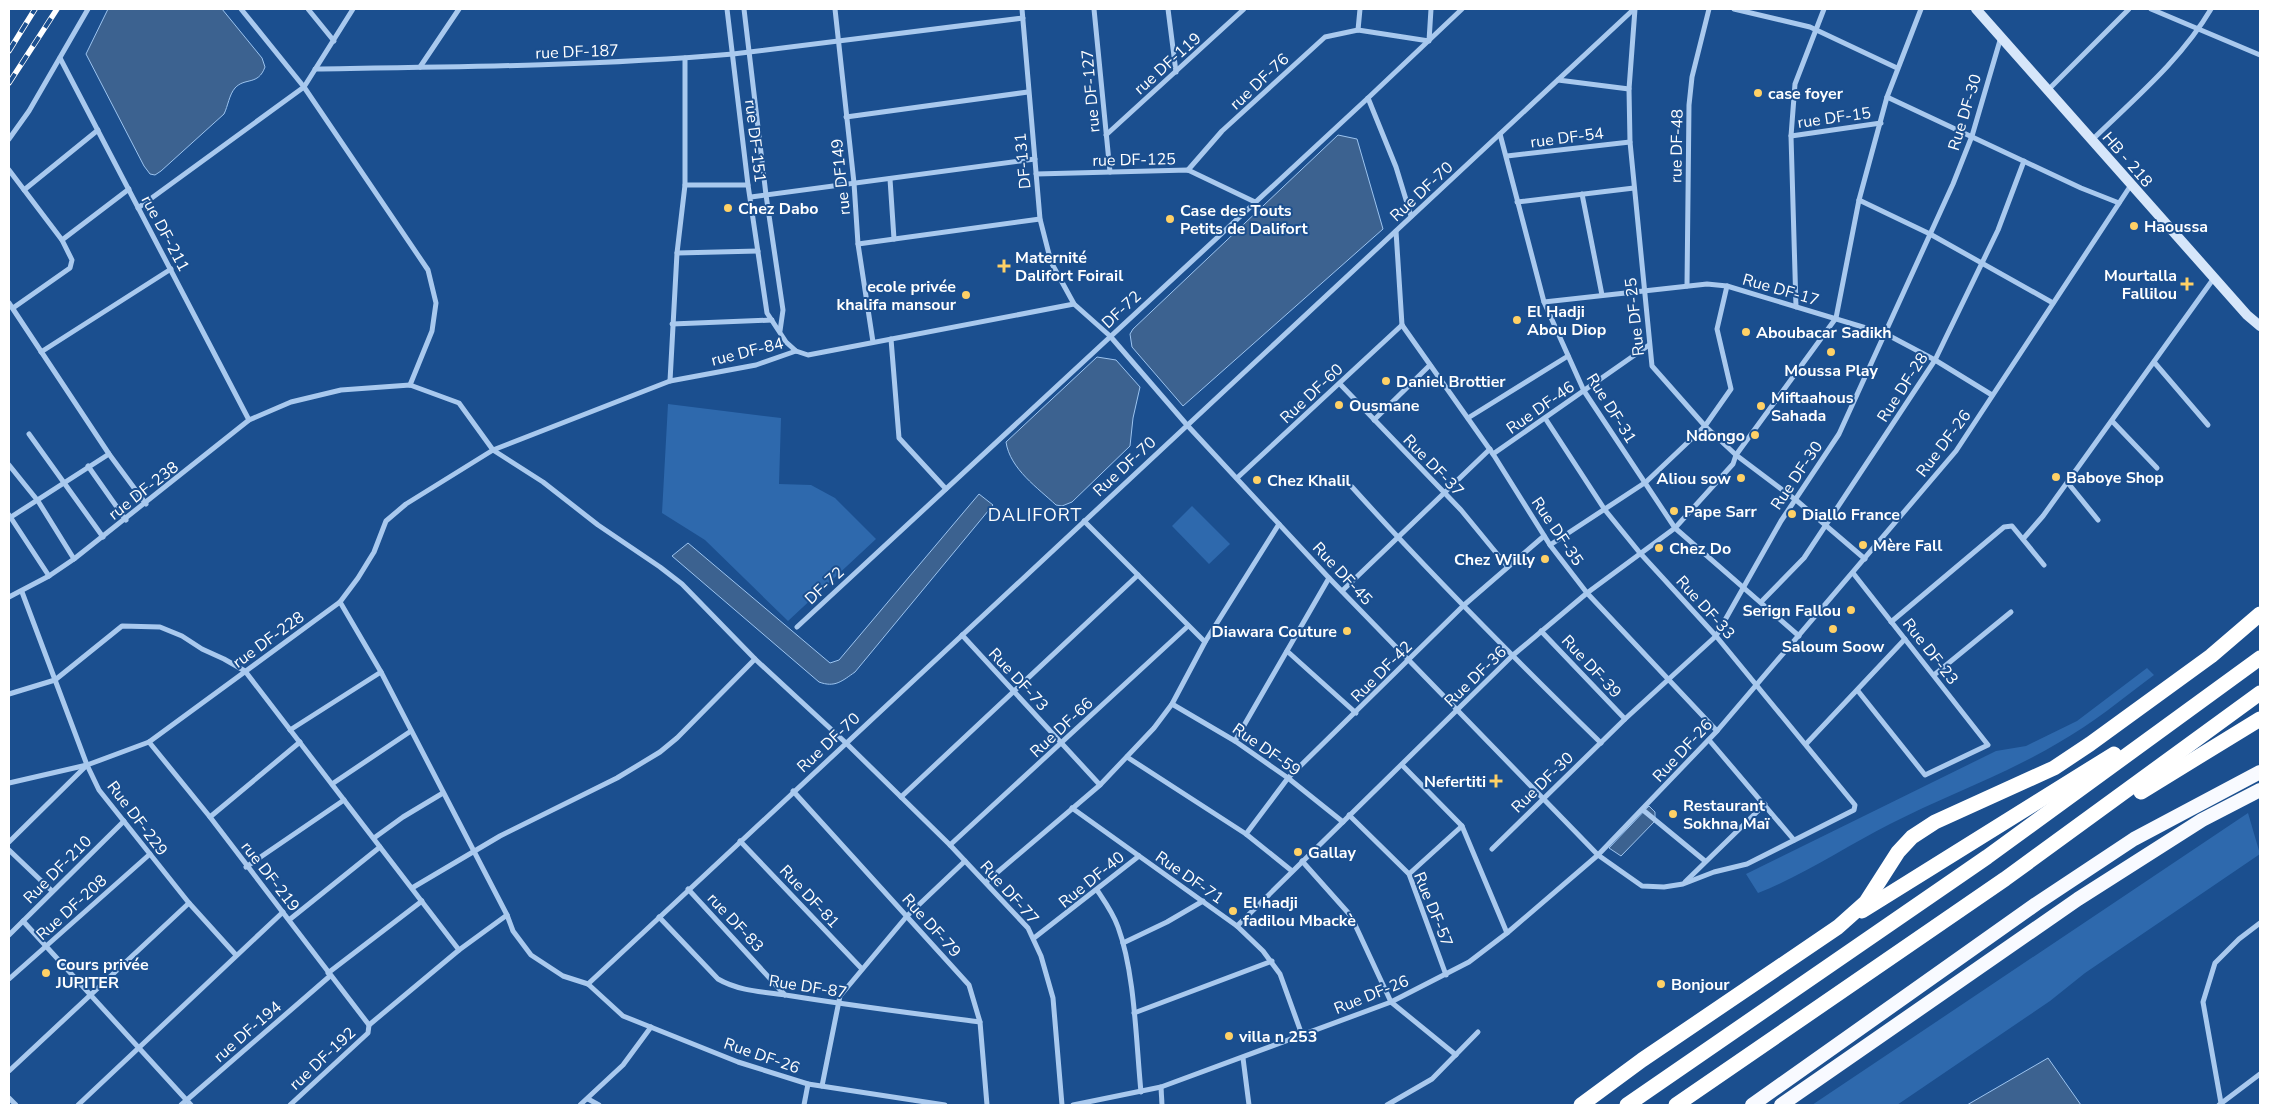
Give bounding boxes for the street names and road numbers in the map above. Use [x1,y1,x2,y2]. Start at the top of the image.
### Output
street label: rue DF-119 [1129,28,1206,100]
street label: rue DF-187 [535,40,619,64]
street label: rue DF-127 [1076,48,1106,133]
street label: rue DF-76 [1225,49,1294,115]
street label: Rue DF-30 [1943,71,1987,153]
street label: rue DF-151 [739,98,771,184]
street label: rue DF-15 [1796,102,1872,134]
street label: rue DF-48 [1665,109,1689,183]
street label: rue DF-54 [1529,123,1606,153]
street label: HB - 218 [2097,127,2157,192]
street label: DF-131 [1010,132,1036,190]
street label: rue DF149 [826,138,856,216]
street label: rue DF-125 [1092,148,1176,172]
street label: Rue DF-70 [1385,157,1458,227]
street label: rue DF-211 [136,191,194,275]
street label: Rue DF-17 [1740,269,1822,311]
street label: Rue DF-25 [1620,277,1650,357]
street label: DF-72 [1097,286,1146,334]
street label: rue DF-84 [709,332,786,372]
street label: Rue DF-28 [1872,348,1934,427]
street label: Rue DF-60 [1275,359,1348,429]
street label: Rue DF-31 [1581,369,1641,448]
street label: Rue DF-46 [1502,376,1579,439]
street label: Rue DF-26 [1911,406,1976,482]
street label: Rue DF-37 [1398,430,1469,502]
street label: Rue DF-70 [1088,432,1161,502]
street label: Rue DF-30 [1766,437,1828,514]
street label: rue DF-238 [104,456,183,525]
street label: Rue DF-35 [1526,493,1588,570]
street label: Rue DF-45 [1307,537,1377,610]
street label: DF-72 [800,562,849,610]
street label: Rue DF-33 [1671,571,1740,644]
street label: rue DF-228 [228,606,309,673]
street label: Rue DF-23 [1897,614,1963,689]
street label: Rue DF-39 [1556,630,1626,703]
street label: Rue DF-42 [1346,636,1417,707]
street label: Rue DF-36 [1440,641,1512,712]
street label: Rue DF-73 [983,643,1053,716]
street label: Rue DF-66 [1025,693,1098,763]
street label: Rue DF-70 [792,708,865,778]
street label: Rue DF-26 [1648,714,1718,787]
street label: Rue DF-59 [1228,718,1305,781]
street label: Rue DF-30 [1507,747,1579,818]
street label: Rue DF-229 [102,777,173,861]
street label: Rue DF-210 [19,831,97,909]
street label: rue DF-219 [236,837,305,916]
street label: Rue DF-40 [1054,846,1129,913]
street label: Rue DF-71 [1151,846,1228,909]
street label: Rue DF-77 [975,856,1044,929]
street label: Rue DF-81 [774,860,844,933]
street label: Rue DF-57 [1408,869,1458,950]
street label: Rue DF-208 [31,870,112,946]
street label: rue DF-83 [702,888,768,957]
street label: Rue DF-79 [897,889,966,962]
street label: Rue DF-87 [767,970,848,1004]
street label: Rue DF-26 [1331,970,1412,1020]
street label: rue DF-194 [209,996,287,1067]
street label: rue DF-192 [285,1022,361,1095]
street label: Rue DF-26 [721,1033,803,1079]

